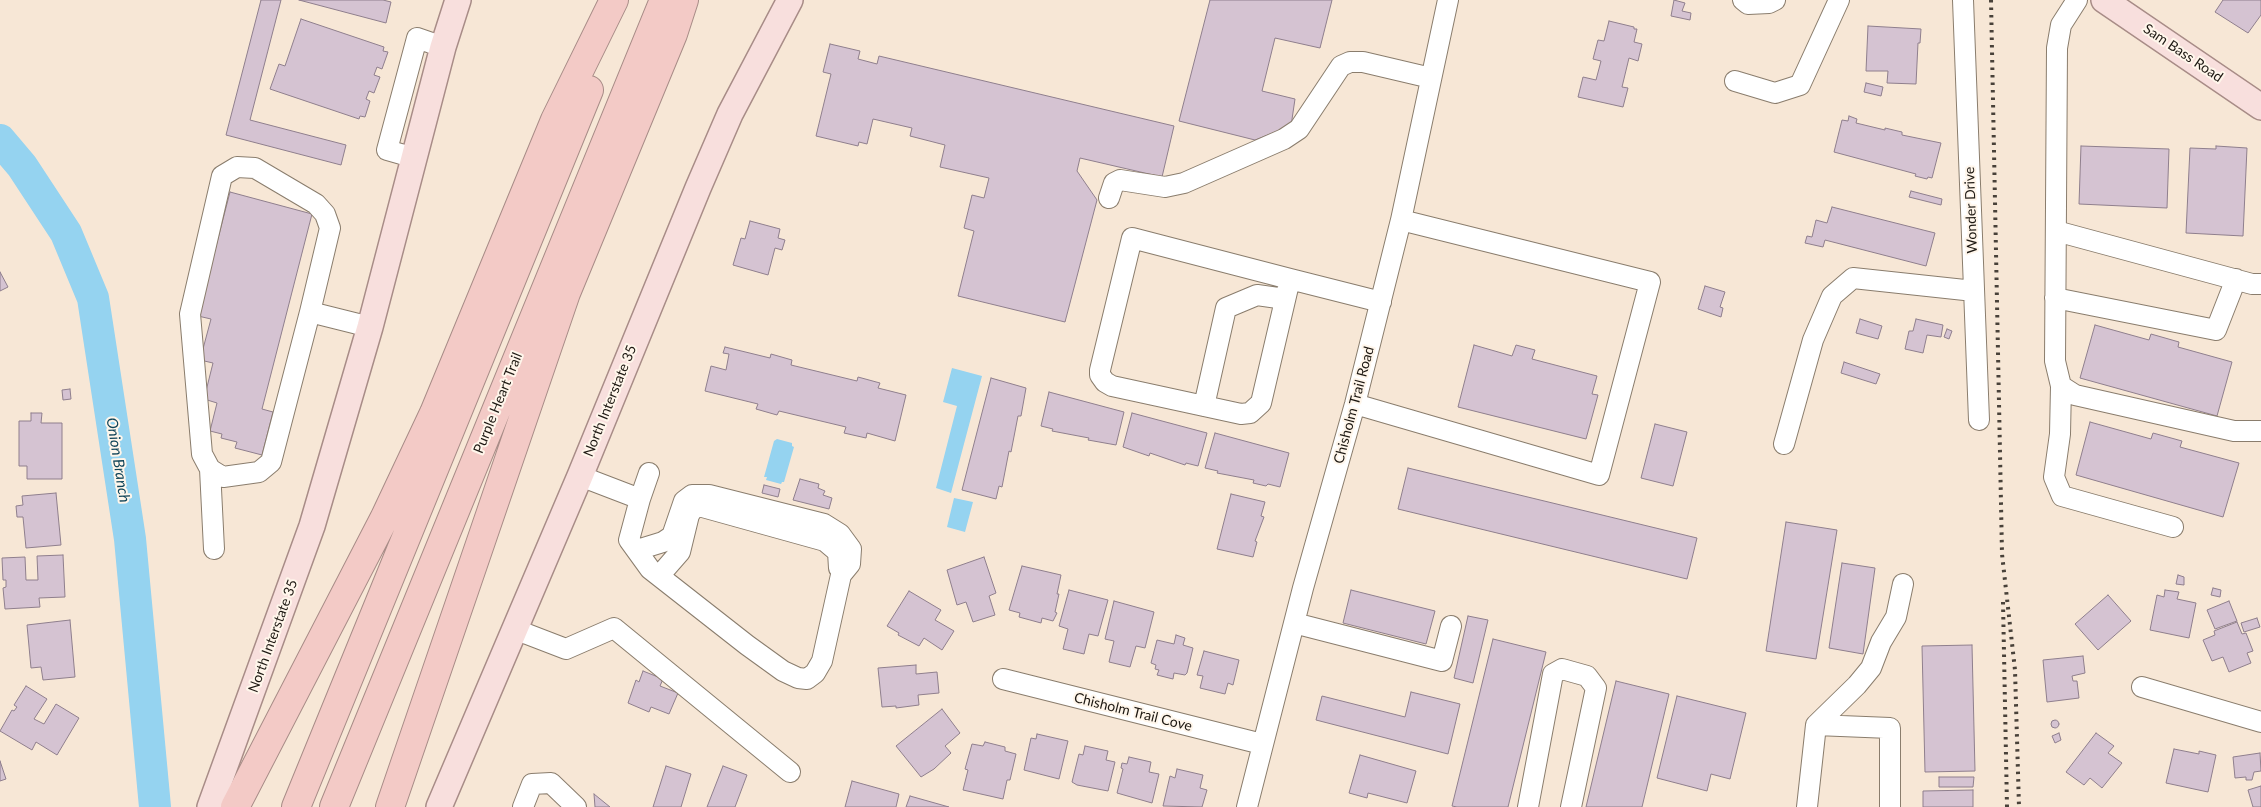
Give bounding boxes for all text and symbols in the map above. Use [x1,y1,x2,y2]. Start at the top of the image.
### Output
street label: Sam Bass Road [2140,20,2226,86]
street label: Wonder Drive [1961,166,1981,254]
street label: North Interstate 35 [580,343,640,459]
street label: Chisholm Trail Road [1330,345,1378,465]
street label: Purple Heart Trail [470,350,526,456]
water label: Onion Branch [102,416,134,504]
street label: North Interstate 35 [245,577,301,695]
street label: Chisholm Trail Cove [1072,689,1194,735]

